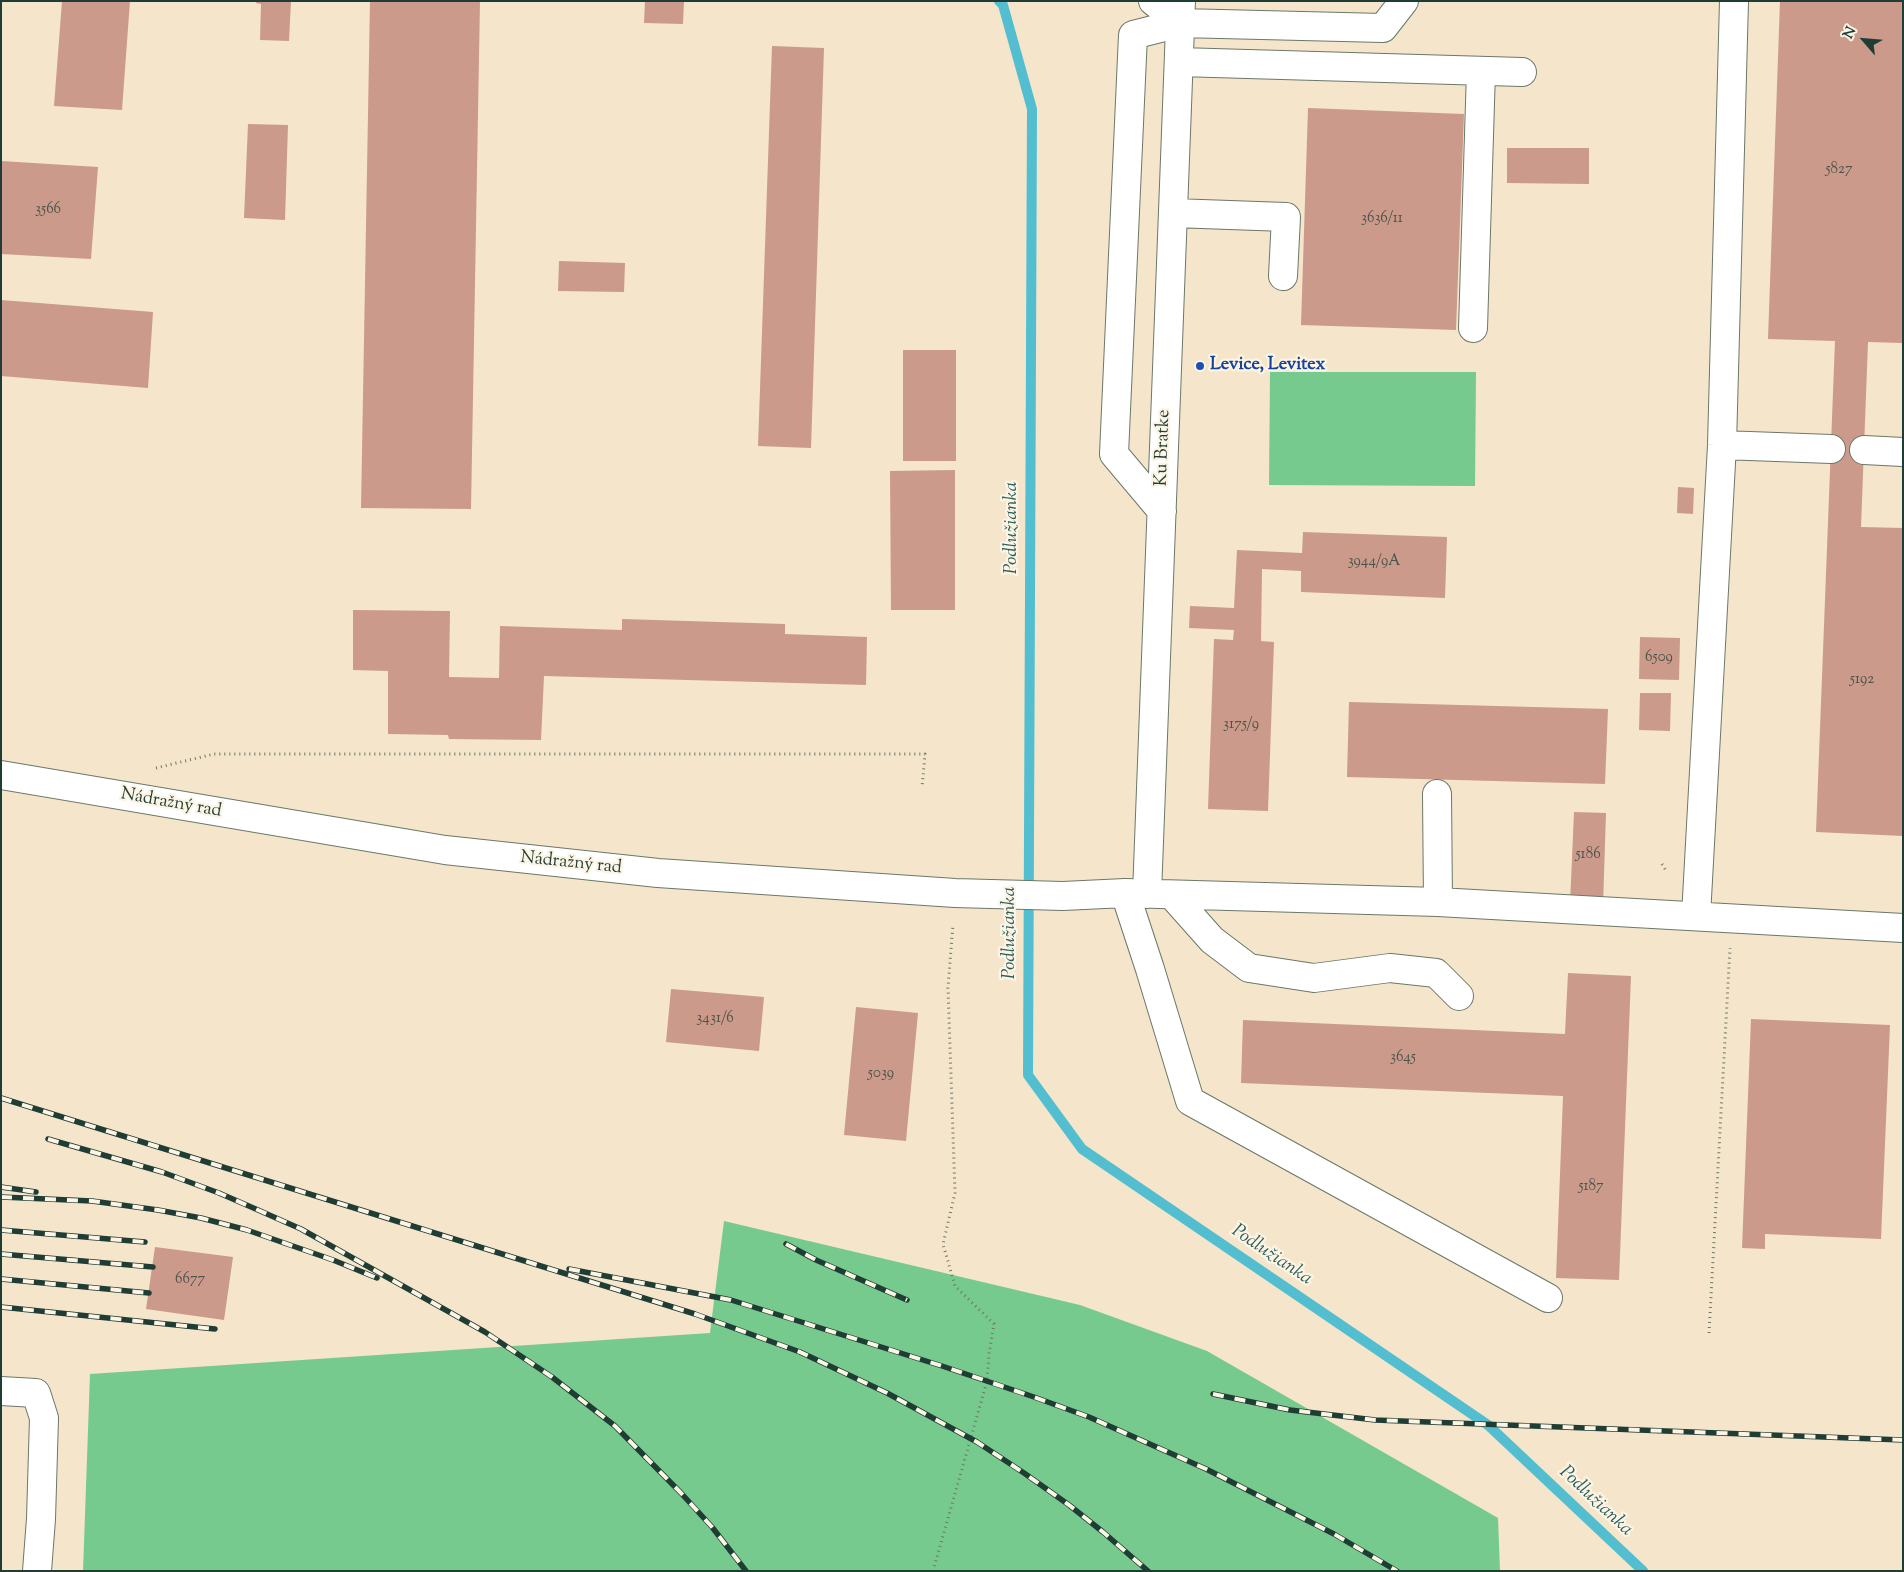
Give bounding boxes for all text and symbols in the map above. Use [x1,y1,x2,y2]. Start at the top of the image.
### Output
north arrow [1839,15,1889,65]
text: N [1839,24,1862,43]
house number: 5827 [1825,161,1853,179]
house number: 3566 [35,201,61,219]
house number: 3636/11 [1361,210,1403,228]
place label: Levice, Levitex [1210,355,1325,377]
marker: Levice, Levitex [1194,360,1206,372]
street label: Ku Bratke [1152,409,1176,487]
water label: Podlužianka [1002,482,1024,574]
house number: 3944/9A [1348,553,1400,571]
house number: 6509 [1645,649,1673,667]
house number: 5192 [1850,671,1874,689]
house number: 3175/9 [1223,716,1259,734]
street label: Nádražný rad [119,785,223,823]
house number: 5186 [1575,846,1601,864]
street label: Nádražný rad [519,848,623,880]
water label: Podlužianka [1000,887,1022,979]
house number: 3431/6 [696,1010,734,1028]
house number: 3645 [1390,1049,1416,1067]
house number: 5039 [868,1065,894,1083]
house number: 5187 [1578,1178,1604,1196]
water label: Podlužianka [1226,1221,1316,1291]
house number: 6677 [175,1271,205,1289]
water label: Podlužianka [1553,1462,1637,1542]

